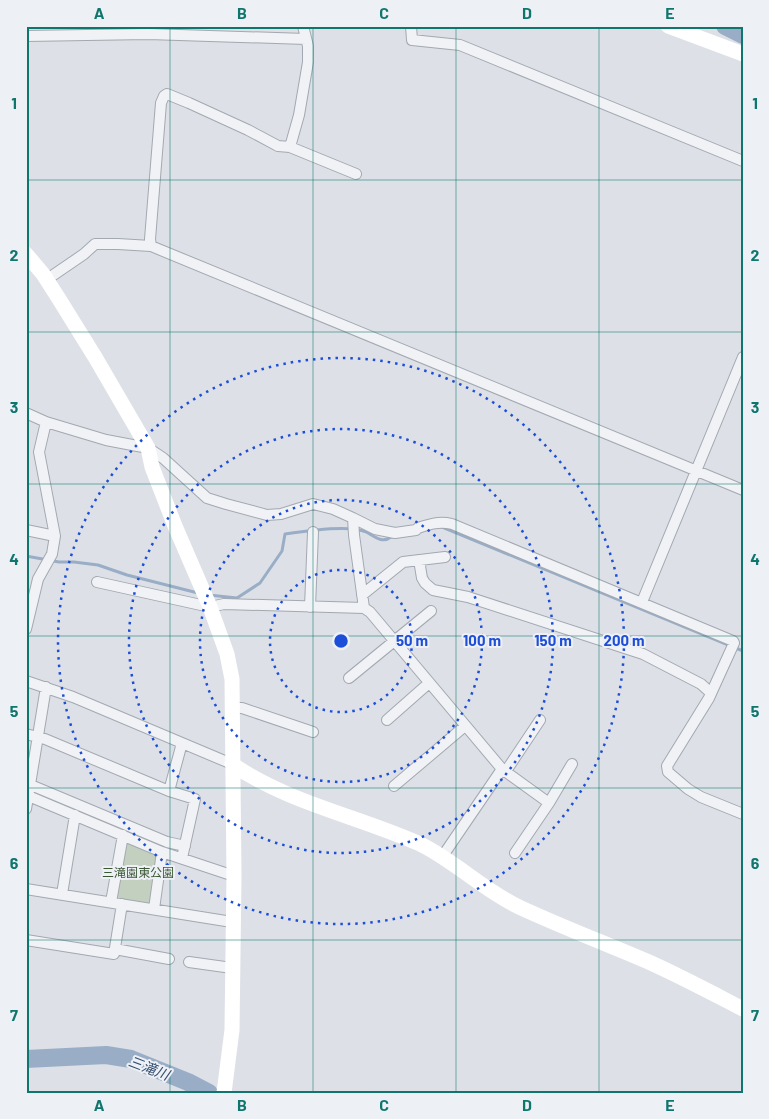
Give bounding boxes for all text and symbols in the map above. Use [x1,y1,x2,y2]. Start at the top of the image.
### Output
text: A [94,3,105,22]
text: B [237,3,247,22]
text: C [379,3,389,22]
text: D [522,3,532,22]
text: E [665,3,675,22]
text: 1 [11,93,17,112]
text: 1 [752,93,758,112]
text: 2 [10,245,19,264]
text: 2 [751,245,760,264]
text: 3 [10,397,18,416]
text: 3 [751,397,759,416]
text: 4 [9,549,19,568]
text: 4 [750,549,760,568]
text: 50 m [396,631,428,649]
text: 100 m [463,631,501,649]
text: 150 m [534,631,572,649]
text: 200 m [603,631,645,649]
centre of rings [332,632,350,650]
text: 5 [10,701,19,720]
text: 5 [751,701,760,720]
text: 6 [10,853,19,872]
text: 6 [751,853,760,872]
park label: 三滝園東公園 [102,865,174,879]
text: 7 [10,1005,18,1024]
text: 7 [751,1005,759,1024]
water label: 三滝川 [127,1052,174,1084]
text: A [94,1095,105,1114]
text: B [237,1095,247,1114]
text: C [379,1095,389,1114]
text: D [522,1095,532,1114]
text: E [665,1095,675,1114]

